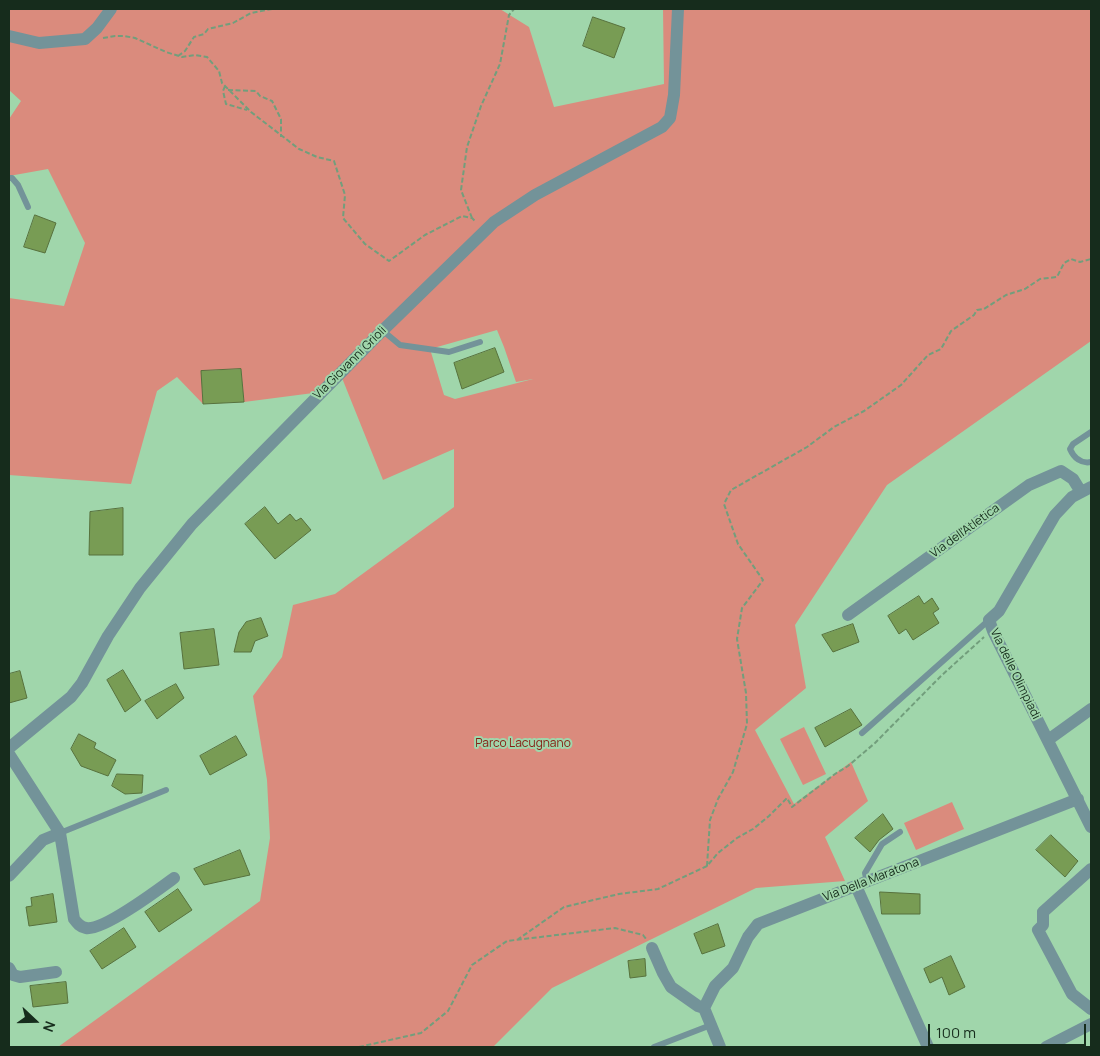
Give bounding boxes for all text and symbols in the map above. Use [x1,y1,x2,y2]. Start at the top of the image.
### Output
street label: Via Giovanni Grioli [311,324,389,402]
street label: Via dell'Atletica [928,501,1002,561]
street label: Via delle Olimpiadi [987,626,1043,722]
park label: Parco Lacugnano [475,737,571,751]
street label: Via Della Maratona [821,855,921,905]
north arrow [10,996,60,1046]
scale bar [930,1014,1088,1046]
text: N [39,1018,60,1035]
text: 100 m [936,1022,976,1043]

